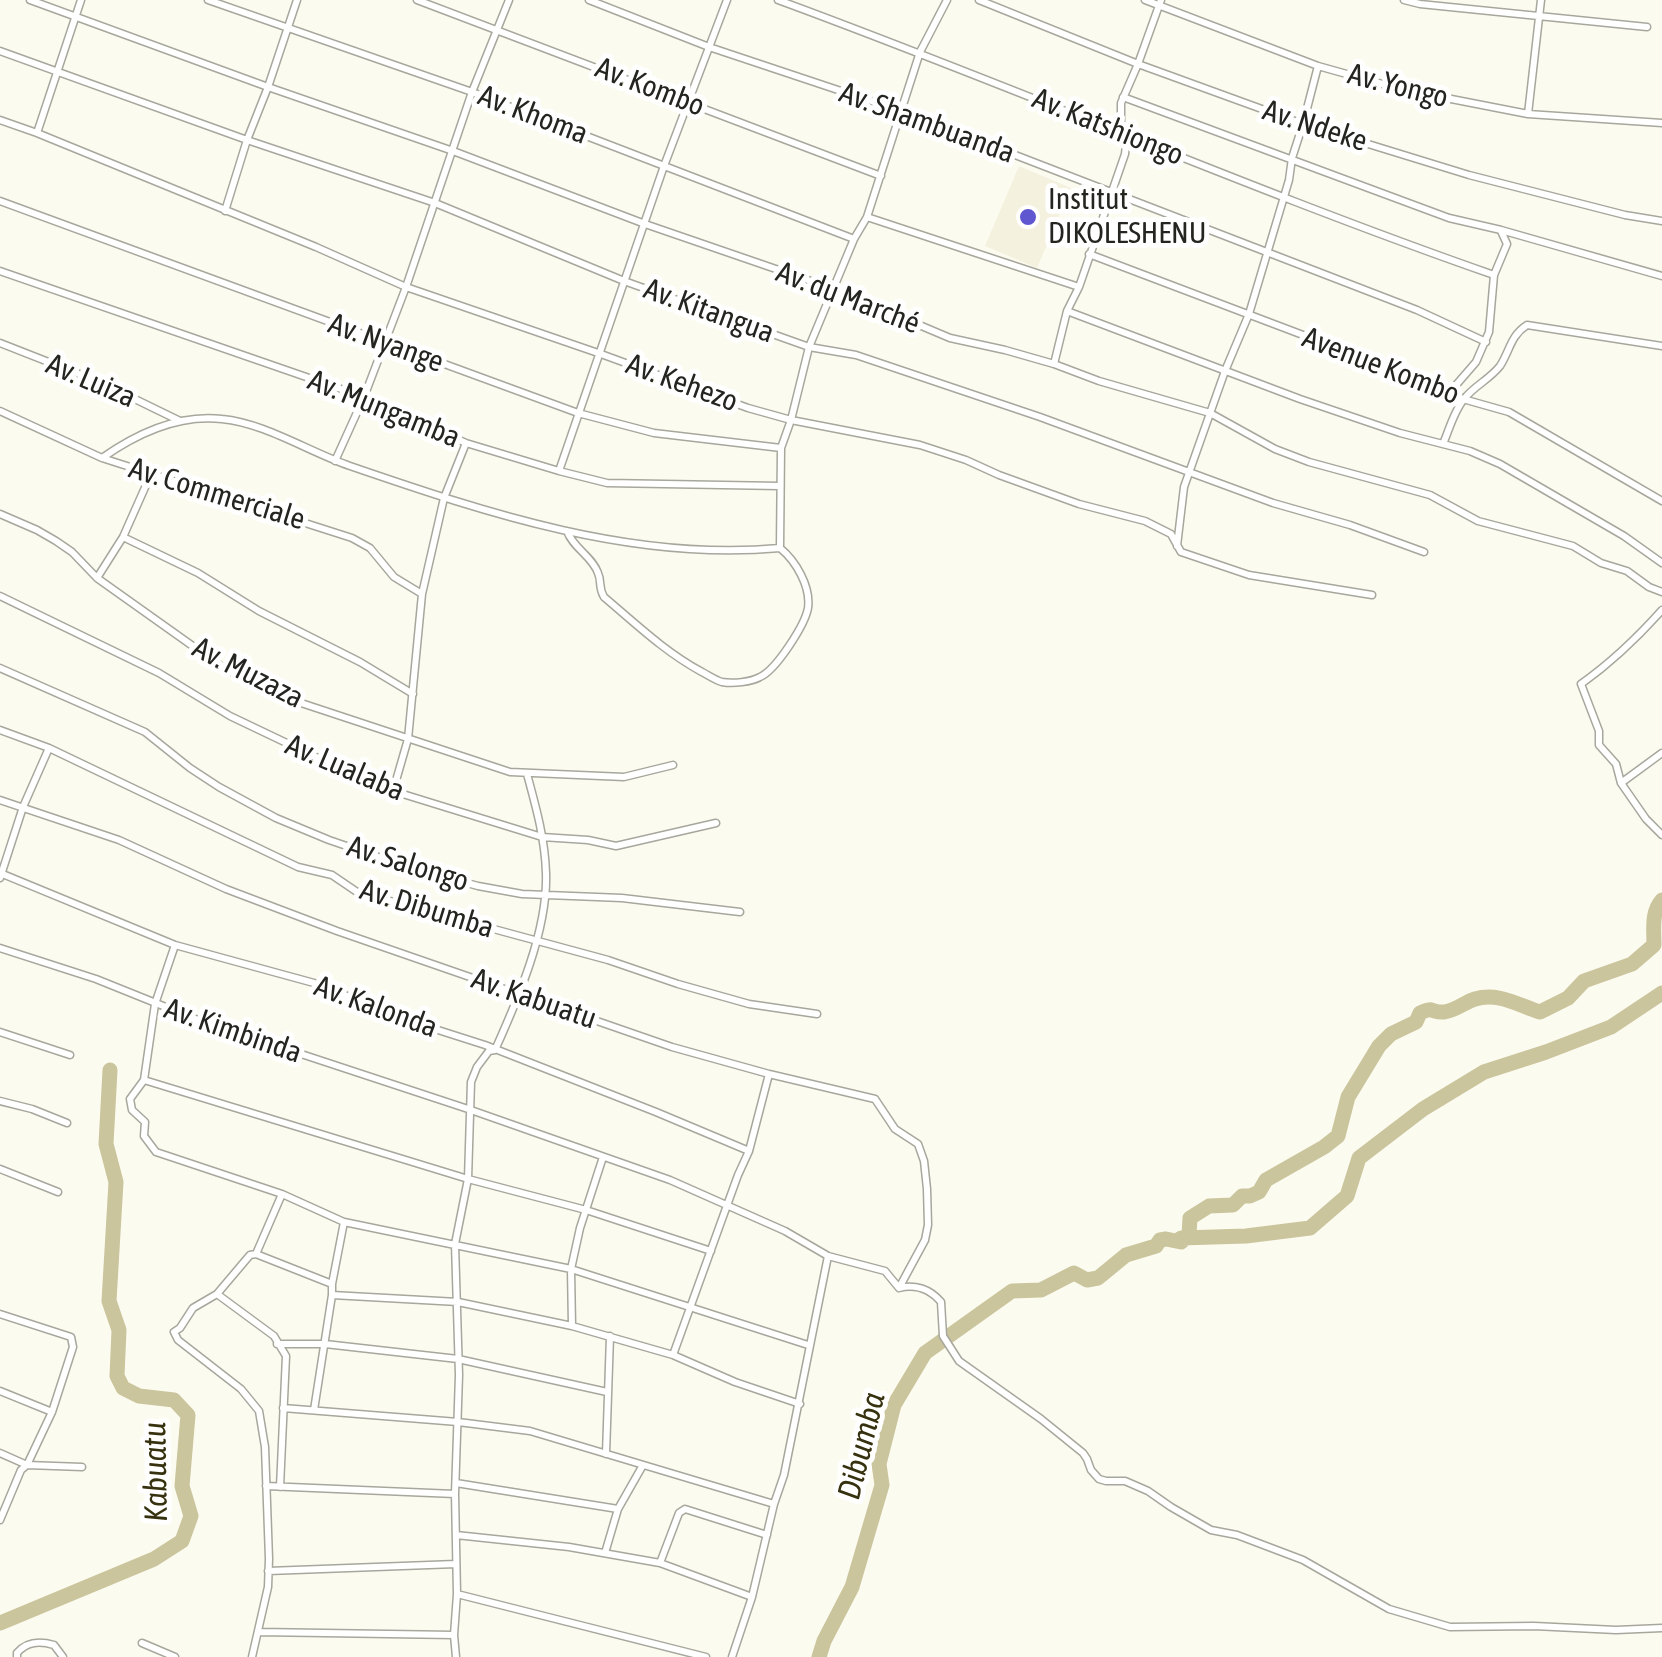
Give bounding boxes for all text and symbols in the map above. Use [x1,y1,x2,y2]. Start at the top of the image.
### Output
street label: Av. Kombo [590,50,710,124]
street label: Av. Yongo [1344,56,1452,116]
street label: Av. Shambuanda [835,75,1019,171]
street label: Av. Khoma [473,78,593,152]
street label: Av. Katshiongo [1027,80,1189,174]
street label: Av. Ndeke [1258,92,1372,160]
place label: Institut DIKOLESHENU [1048,182,1206,252]
marker: Institut DIKOLESHENU [1017,206,1039,228]
street label: Av. du Marché [771,254,925,342]
street label: Av. Kitangua [639,271,779,351]
street label: Av. Nyange [324,306,448,380]
street label: Avenue Kombo [1297,320,1465,412]
street label: Av. Luiza [41,346,141,416]
street label: Av. Kehezo [621,346,743,420]
street label: Av. Mungamba [303,362,465,456]
street label: Av. Commerciale [125,450,309,538]
street label: Av. Muzaza [187,630,309,716]
street label: Av. Lualaba [280,727,410,809]
street label: Av. Salongo [343,829,473,899]
street label: Av. Dibumba [356,872,498,946]
street label: Av. Kabuatu [467,961,601,1037]
street label: Av. Kalonda [310,968,442,1046]
street label: Av. Kimbinda [160,991,306,1071]
water label: Dibumba [830,1388,894,1504]
water label: Kabuatu [136,1422,176,1522]

